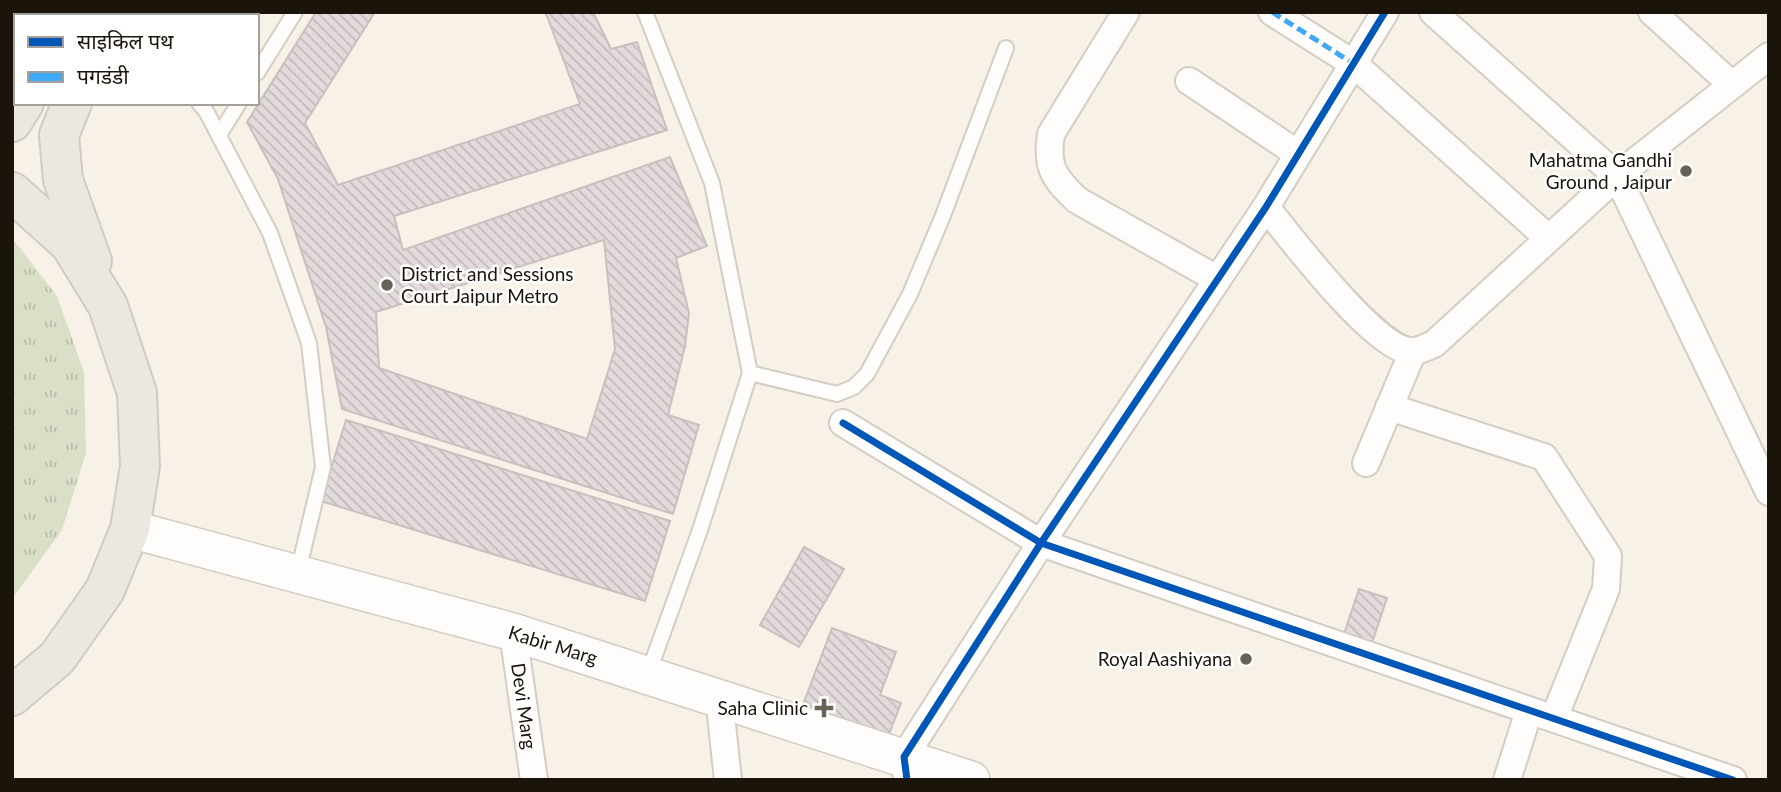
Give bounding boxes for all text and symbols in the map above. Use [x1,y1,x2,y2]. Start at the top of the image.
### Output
legend [14,14,259,105]
text: साइकिल पथ [77,28,174,53]
text: पगडंडी [77,63,129,88]
place label: Mahatma Gandhi Ground , Jaipur [1529,148,1672,193]
marker: Mahatma Gandhi Ground , Jaipur [1678,163,1694,179]
place label: District and Sessions Court Jaipur Metro [401,262,574,307]
marker: District and Sessions Court Jaipur Metro [379,277,395,293]
street label: Kabir Marg [506,620,601,669]
place label: Royal Aashiyana [1098,647,1232,670]
marker: Royal Aashiyana [1238,651,1254,667]
street label: Devi Marg [507,661,542,751]
place label: Saha Clinic [718,696,808,719]
marker: Saha Clinic [814,698,834,718]

